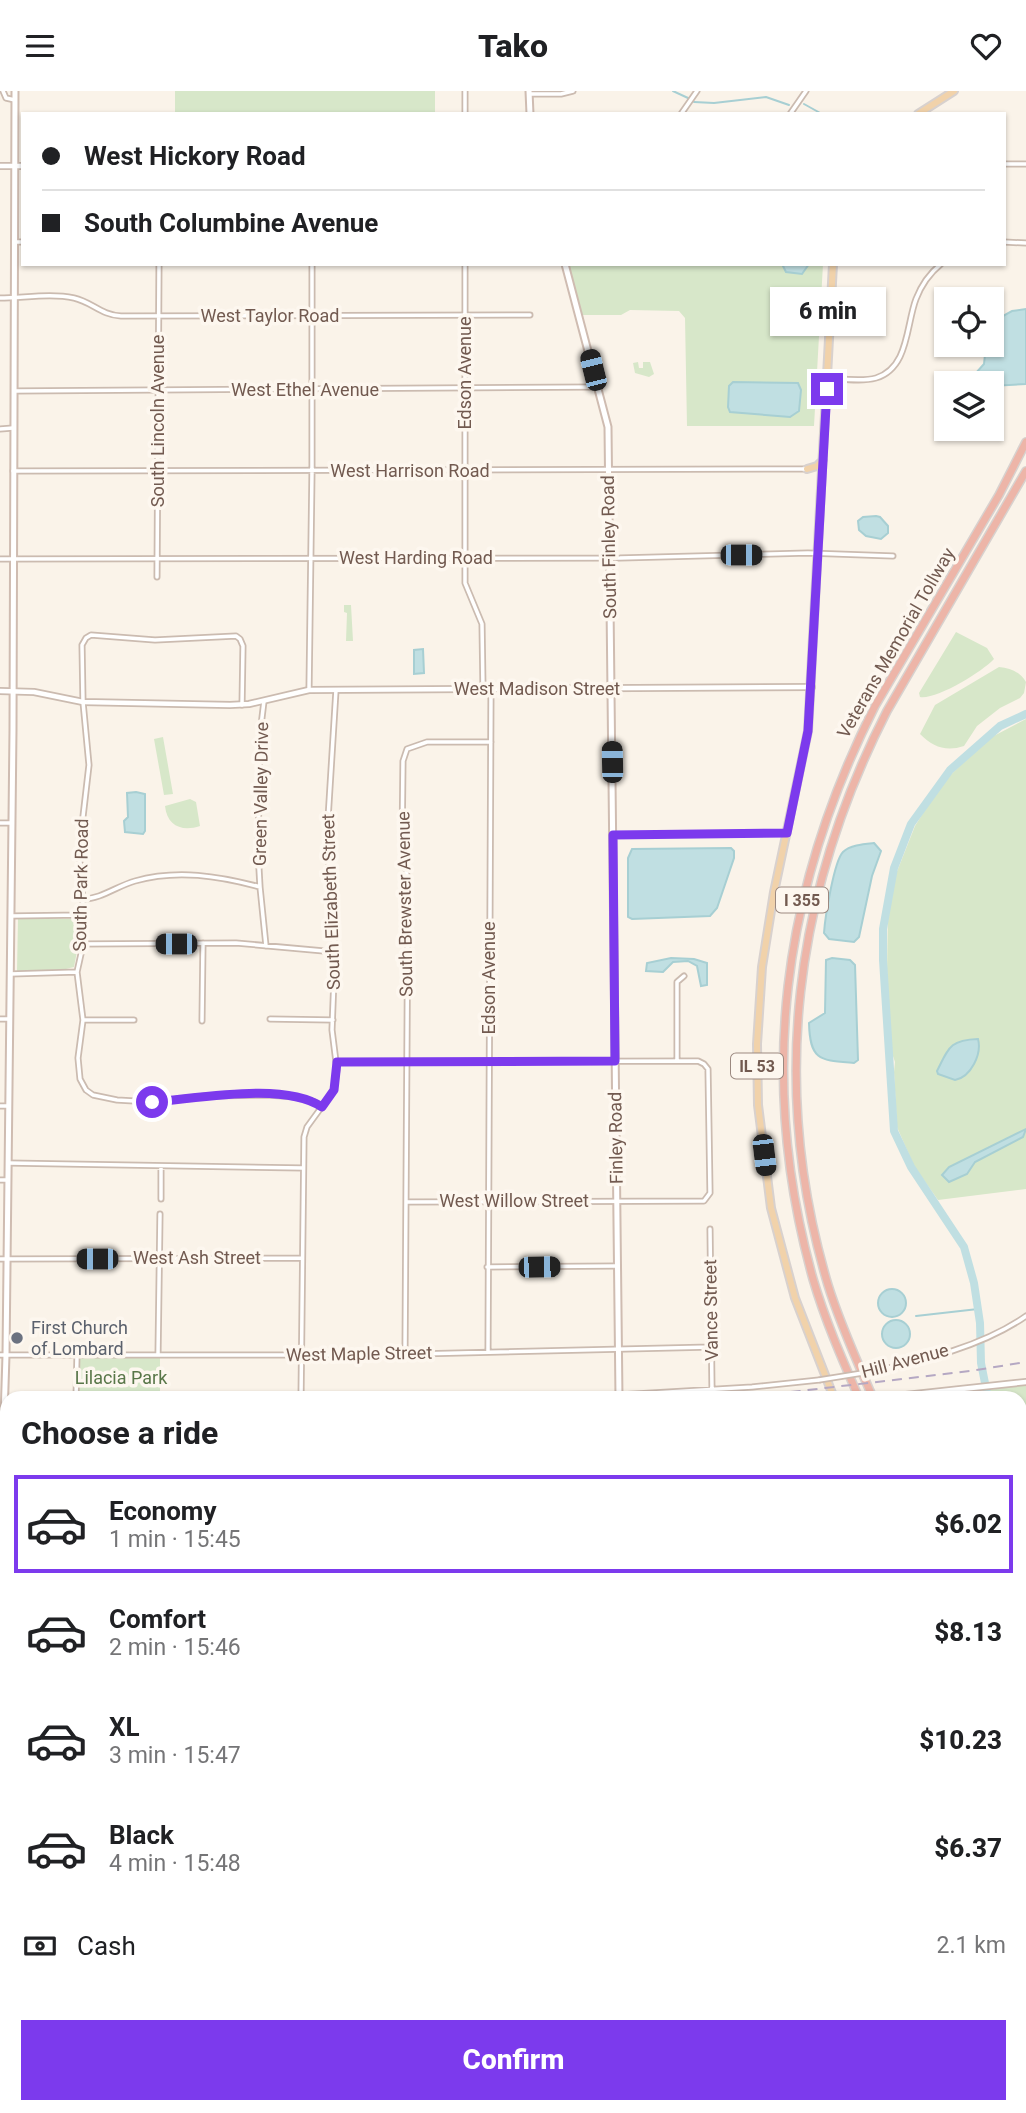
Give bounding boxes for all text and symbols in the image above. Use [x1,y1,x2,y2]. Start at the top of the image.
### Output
icon: menu [21,27,59,65]
text: Tako [478,27,548,65]
icon: heart [967,27,1005,65]
text: West Hickory Road [84,141,306,171]
text: South Columbine Avenue [84,208,378,238]
callout: 6 min [769,287,885,337]
map controls [934,287,1004,441]
button: locate [934,287,1004,357]
text: 6 min [799,298,857,325]
street label: West Taylor Road [201,305,339,326]
street label: Edson Avenue [454,316,475,430]
street label: South Lincoln Avenue [147,335,168,507]
car [578,347,609,393]
button: layers [934,371,1004,441]
route end [811,373,843,405]
street label: West Ethel Avenue [231,379,379,400]
street label: West Harrison Road [330,460,490,481]
street label: South Finley Road [597,475,620,619]
street label: Veterans Memorial Tollway [832,544,959,742]
car [721,545,763,566]
street label: West Harding Road [339,547,493,568]
street label: West Madison Street [454,678,620,699]
street label: Green Valley Drive [249,722,272,866]
car [602,741,623,783]
street label: South Brewster Avenue [392,811,417,997]
street label: South Elizabeth Street [317,813,344,990]
street label: South Park Road [69,818,92,952]
road number: I 355 [776,887,828,913]
street label: Edson Avenue [478,921,499,1035]
car [156,934,198,955]
road number: IL 53 [731,1053,783,1078]
route start [136,1086,168,1118]
street label: Finley Road [604,1092,627,1184]
car [752,1133,777,1177]
street label: West Willow Street [439,1190,589,1211]
street label: West Ash Street [133,1247,261,1268]
car [77,1249,119,1270]
car [518,1256,561,1278]
street label: Vance Street [699,1259,722,1361]
place label: First Church of Lombard [31,1317,128,1359]
marker: First Church of Lombard [9,1330,25,1346]
street label: Hill Avenue [859,1339,951,1382]
street label: West Maple Street [286,1342,432,1365]
park label: Lilacia Park [75,1367,168,1388]
text: Choose a ride [21,1414,218,1452]
icon: car [25,1493,88,1556]
text: Economy [109,1496,216,1526]
text: $6.02 [934,1509,1002,1539]
text: 1 min · 15:45 [109,1526,241,1553]
icon: car [25,1601,88,1664]
text: Comfort [109,1604,206,1634]
text: $8.13 [934,1617,1002,1647]
text: 2 min · 15:46 [109,1634,241,1661]
icon: car [25,1709,88,1772]
text: XL [109,1712,140,1742]
text: $10.23 [919,1725,1002,1755]
text: 3 min · 15:47 [109,1742,241,1769]
icon: car [25,1817,88,1880]
text: Black [109,1820,174,1850]
text: $6.37 [934,1833,1002,1863]
text: 4 min · 15:48 [109,1850,241,1877]
icon: cash [21,1927,59,1965]
text: Cash [77,1931,136,1961]
text: 2.1 km [937,1932,1006,1959]
button: Confirm [21,2020,1006,2100]

